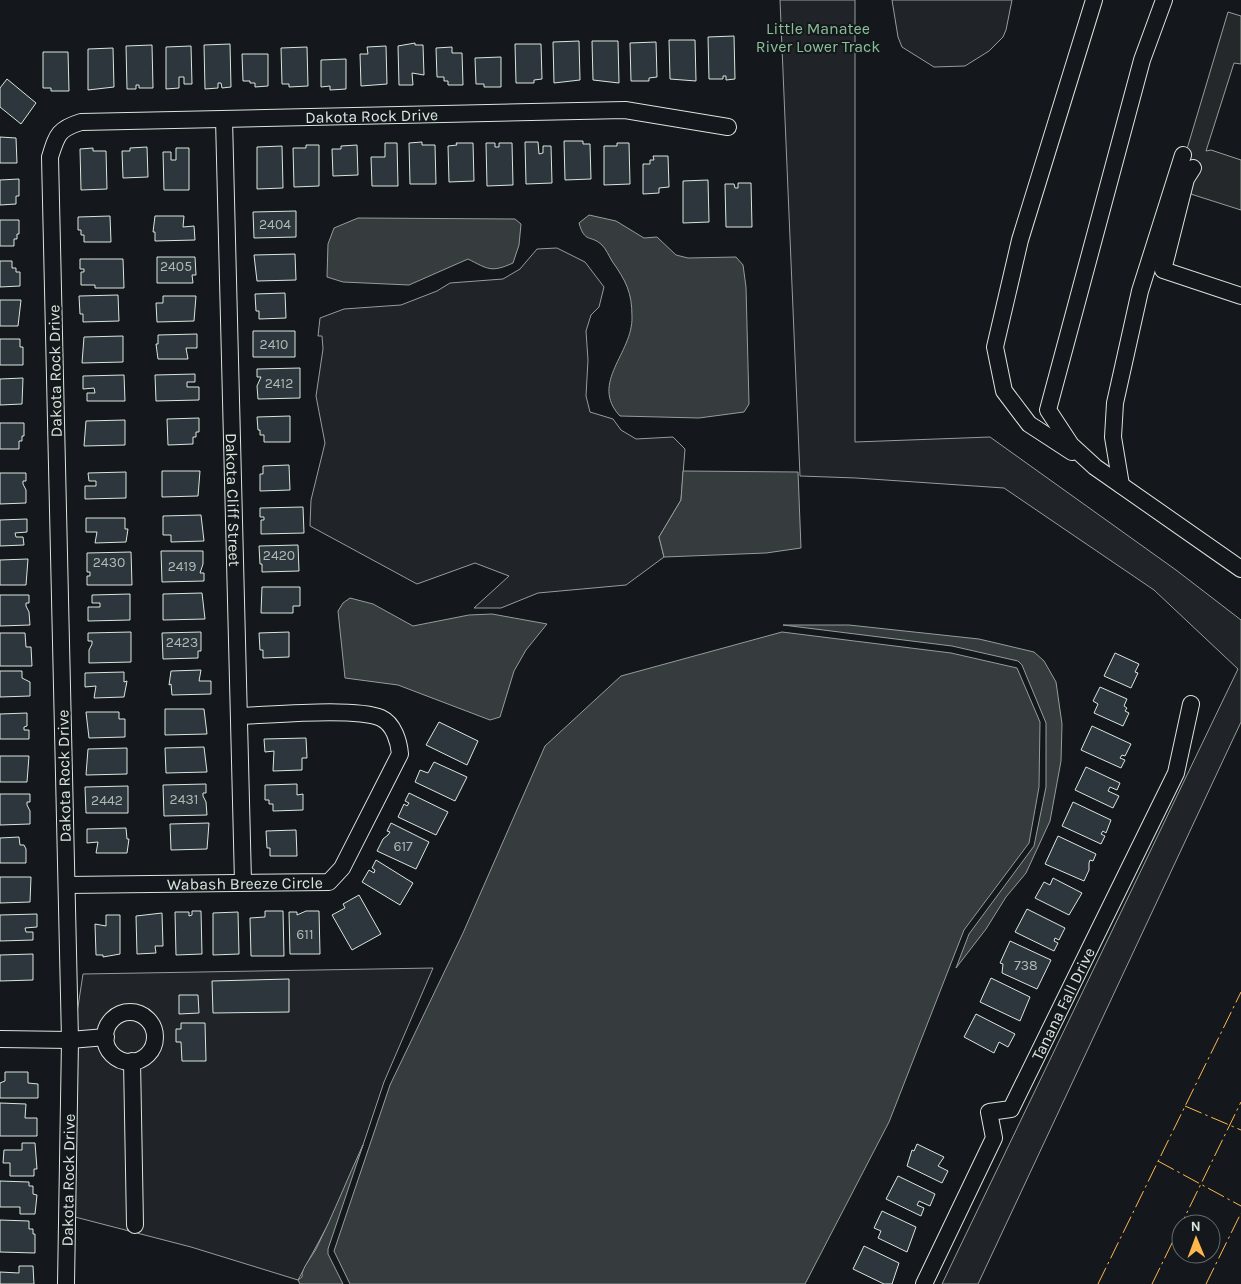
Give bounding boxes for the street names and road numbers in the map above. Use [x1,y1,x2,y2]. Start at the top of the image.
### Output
street label: Dakota Rock Drive [305,105,438,127]
street label: Dakota Rock Drive [44,304,66,438]
street label: Dakota Cliff Street [222,433,245,567]
street label: Dakota Rock Drive [53,709,75,843]
street label: Wabash Breeze Circle [167,873,323,893]
street label: Tanana Fall Drive [1027,944,1098,1063]
street label: Dakota Rock Drive [57,1113,78,1247]

